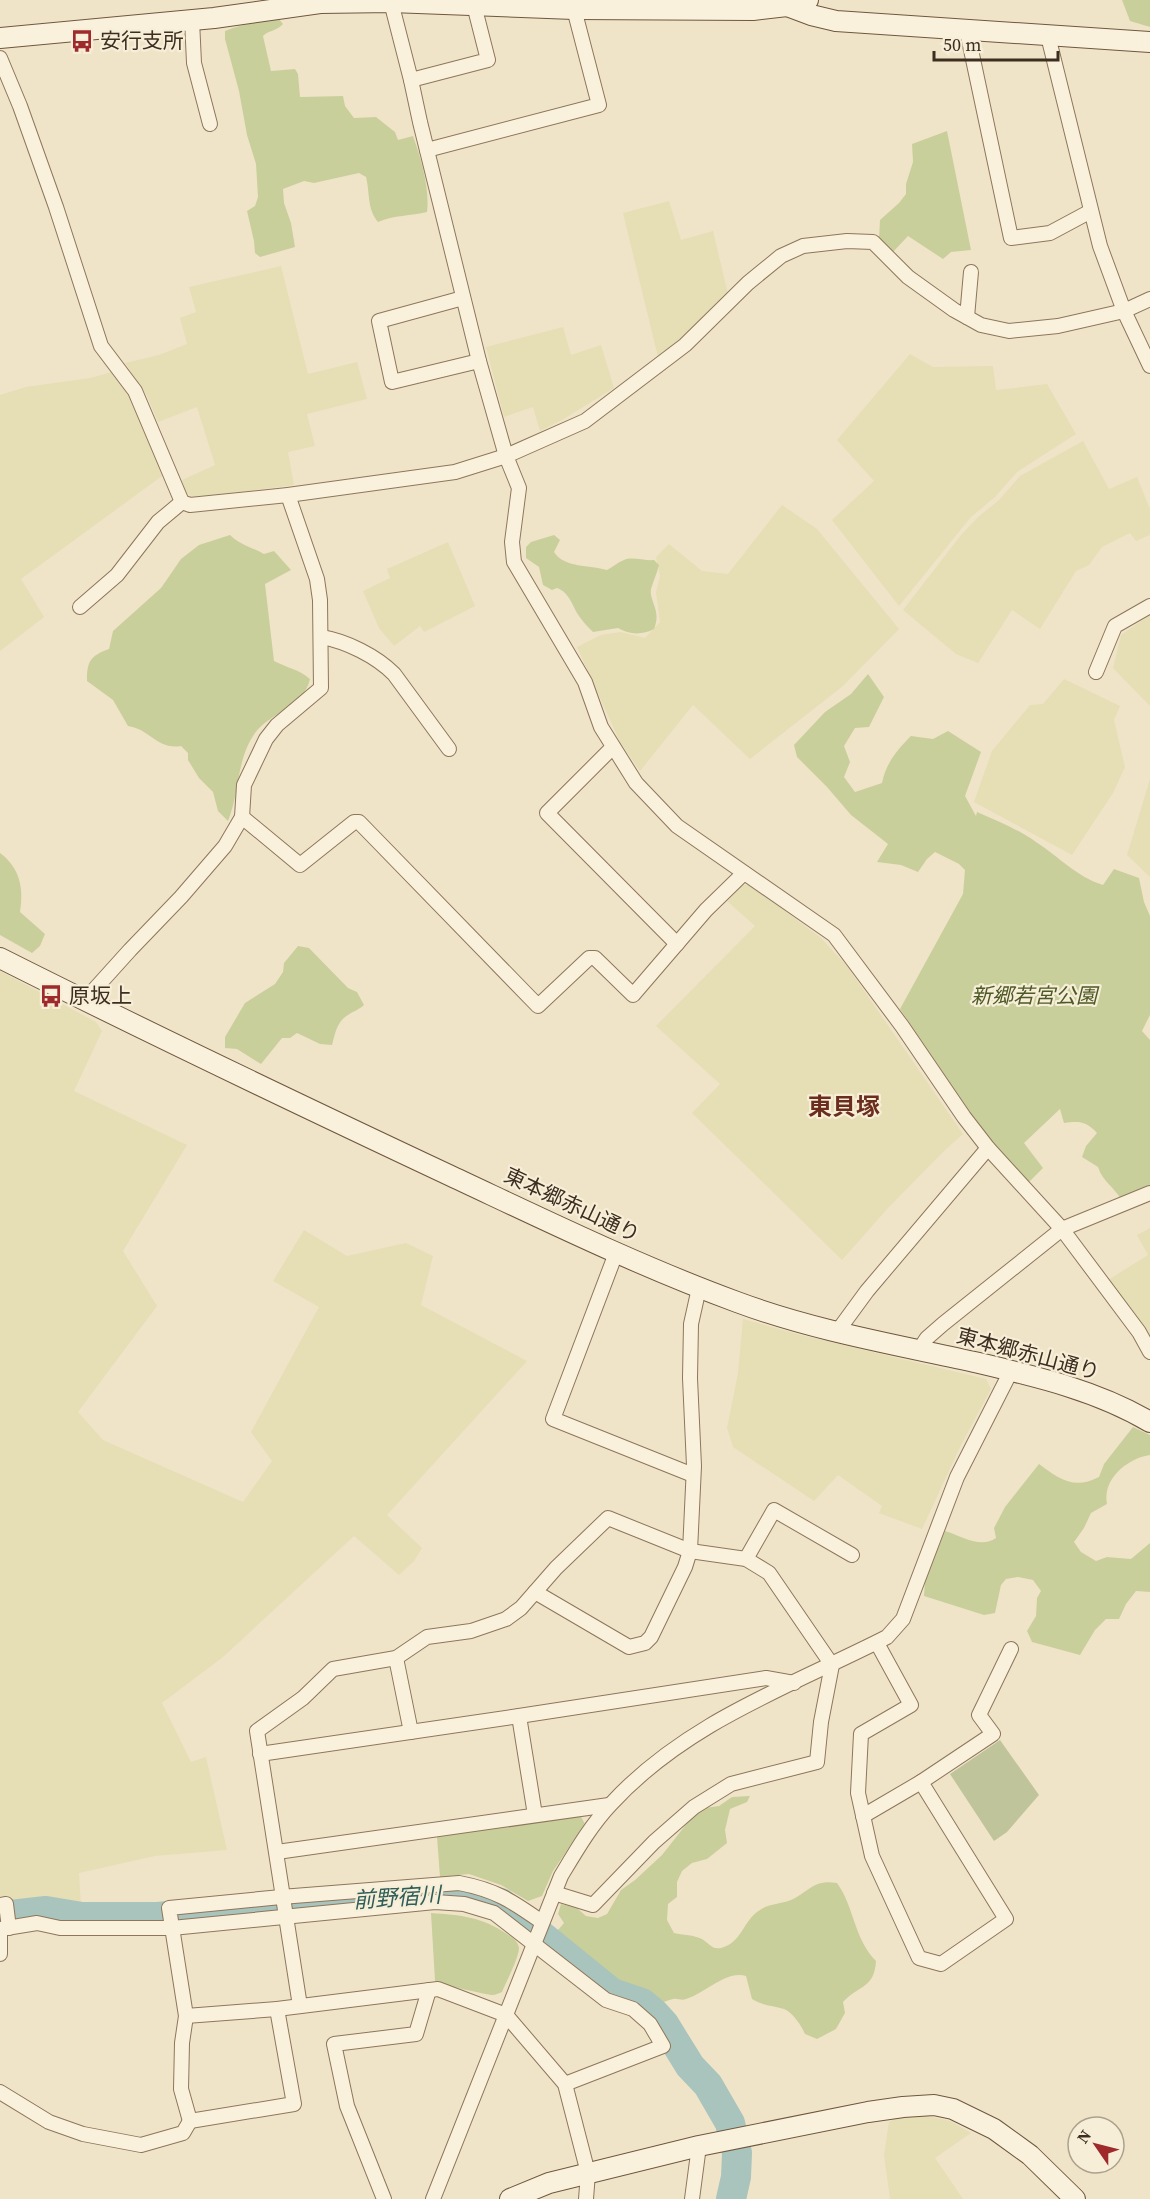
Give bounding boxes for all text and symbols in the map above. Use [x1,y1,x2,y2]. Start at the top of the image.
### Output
scale bar [934,24,1058,62]
place label: 安行支所 [100,26,184,55]
bus stop icon: 安行支所 [69,28,95,54]
text: 50 m [943,32,981,57]
place label: 原坂上 [69,981,132,1010]
park label: 新郷若宮公園 [971,981,1100,1010]
bus stop icon: 原坂上 [38,983,64,1009]
district label: 東貝塚 [808,1090,880,1123]
street label: 東本郷赤山通り [499,1160,645,1249]
street label: 東本郷赤山通り [953,1320,1103,1387]
water label: 前野宿川 [352,1879,444,1915]
north arrow [1066,2115,1126,2175]
text: N [1071,2125,1096,2147]

